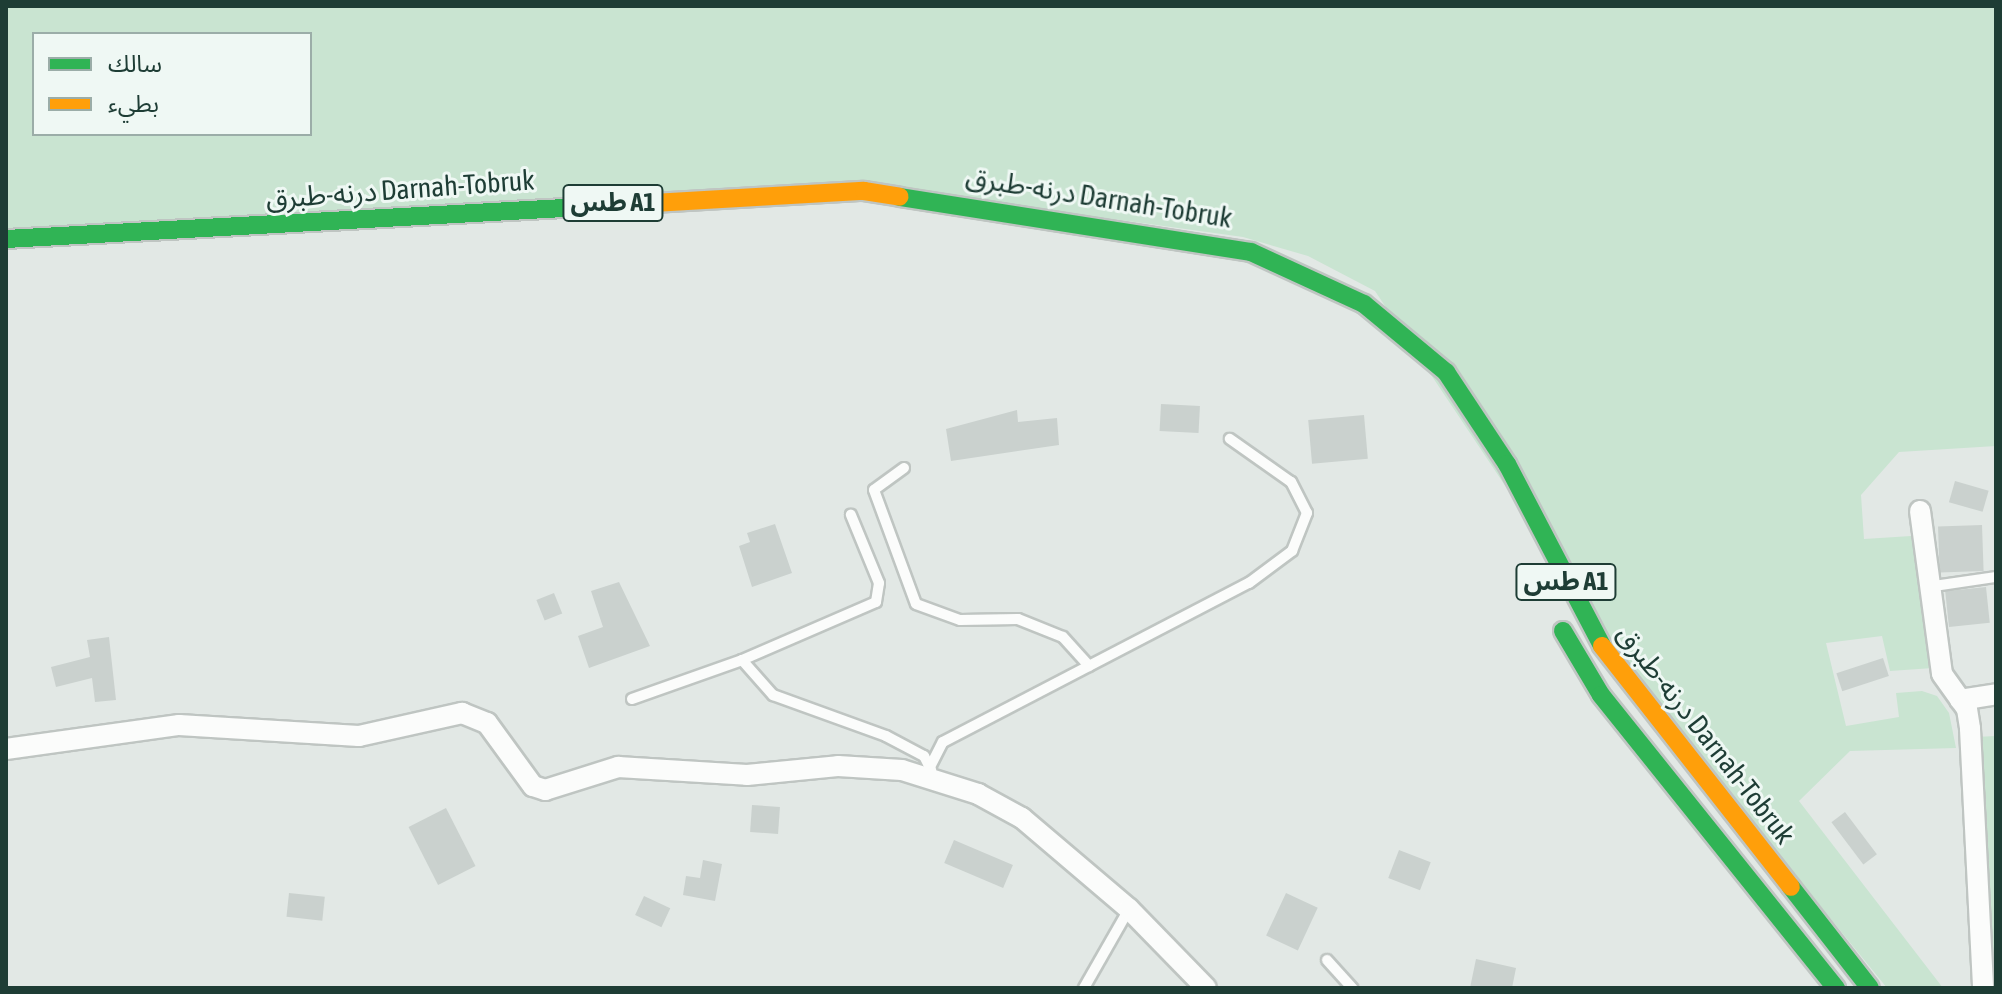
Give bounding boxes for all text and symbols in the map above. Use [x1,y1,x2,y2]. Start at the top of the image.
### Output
legend [32,32,312,136]
text: سالك [108,50,162,77]
text: بطيء [108,90,159,117]
street label: درنه-طبرق Darnah-Tobruk [963,159,1235,235]
street label: درنه-طبرق Darnah-Tobruk [265,163,535,215]
road number: طس A1 [561,181,665,225]
road number: طس A1 [1514,560,1618,604]
street label: درنه-طبرق Darnah-Tobruk [1610,618,1802,850]

